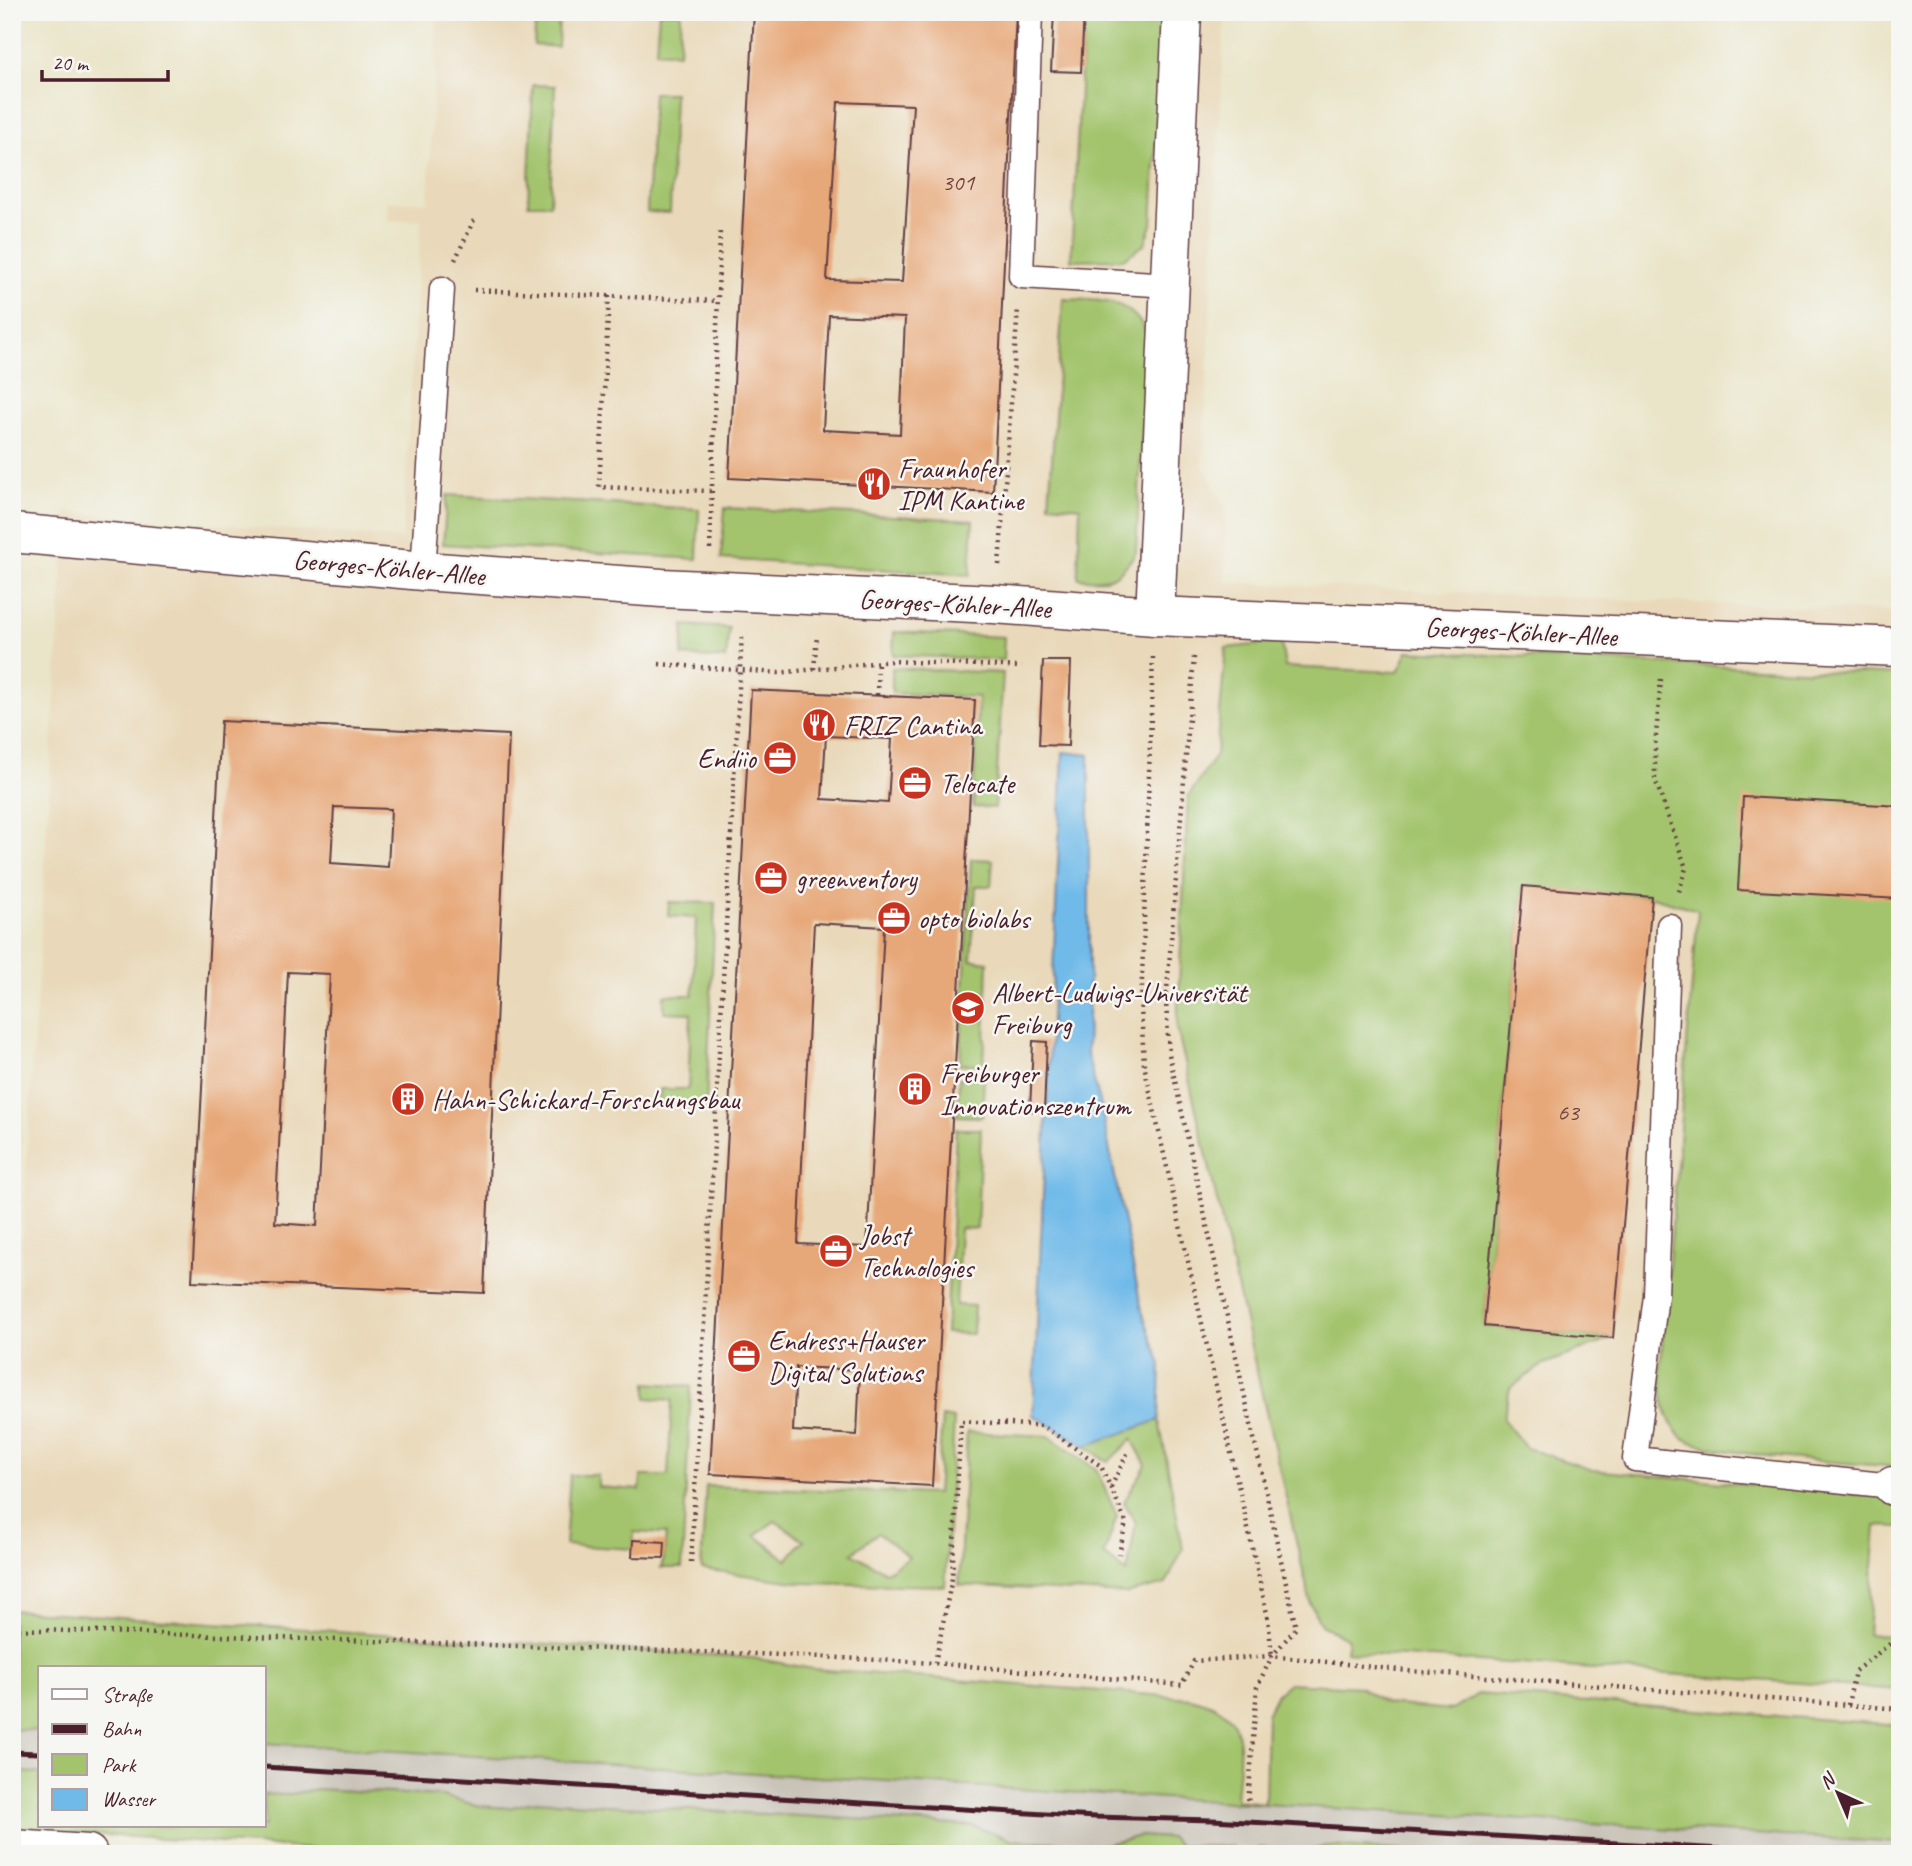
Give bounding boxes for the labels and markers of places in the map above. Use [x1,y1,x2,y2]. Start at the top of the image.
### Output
place label: Fraunhofer IPM Kantine [898,451,1025,518]
restaurant icon: Fraunhofer IPM Kantine [855,465,893,503]
restaurant icon: FRIZ Cantina [800,706,838,744]
place label: FRIZ Cantina [844,708,984,743]
office icon: Endiio [761,739,799,777]
place label: Endiio [697,741,758,776]
office icon: Telocate [896,764,934,802]
place label: Telocate [940,766,1016,801]
office icon: greenventory [752,859,790,897]
place label: greenventory [796,861,919,896]
office icon: opto biolabs [875,899,913,937]
place label: opto biolabs [918,901,1032,936]
place label: Albert-Ludwigs-Universität Freiburg [992,975,1249,1042]
school or university icon: Albert-Ludwigs-Universität Freiburg [949,989,987,1027]
place label: Freiburger Innovationszentrum [940,1056,1132,1123]
building icon: Freiburger Innovationszentrum [896,1070,934,1108]
building icon: Hahn-Schickard-Forschungsbau [389,1080,427,1118]
place label: Hahn-Schickard-Forschungsbau [432,1082,741,1117]
place label: Jobst Technologies [858,1218,975,1285]
office icon: Jobst Technologies [817,1232,855,1270]
place label: Endress+Hauser Digital Solutions [768,1323,926,1390]
office icon: Endress+Hauser Digital Solutions [725,1337,763,1375]

